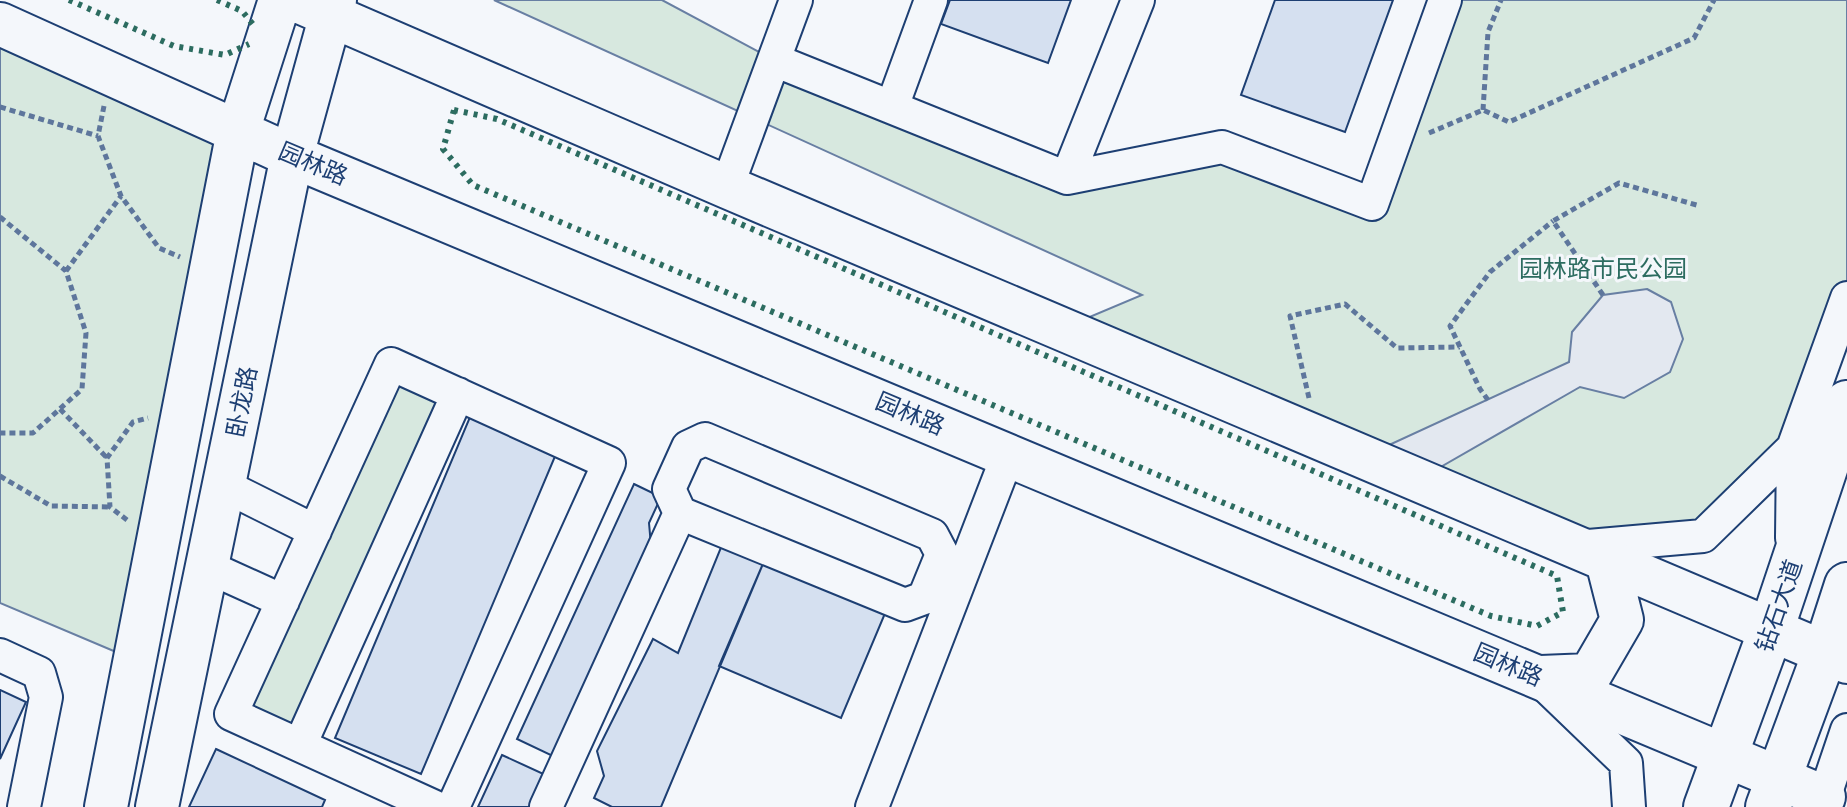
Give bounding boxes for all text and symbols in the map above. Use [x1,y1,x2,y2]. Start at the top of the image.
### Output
street label: 园林路 [274,133,353,192]
park label: 园林路市民公园 [1519,251,1687,284]
street label: 卧龙路 [217,363,264,440]
street label: 园林路 [871,383,950,442]
street label: 钻石大道 [1746,555,1809,656]
street label: 园林路 [1469,634,1548,693]

